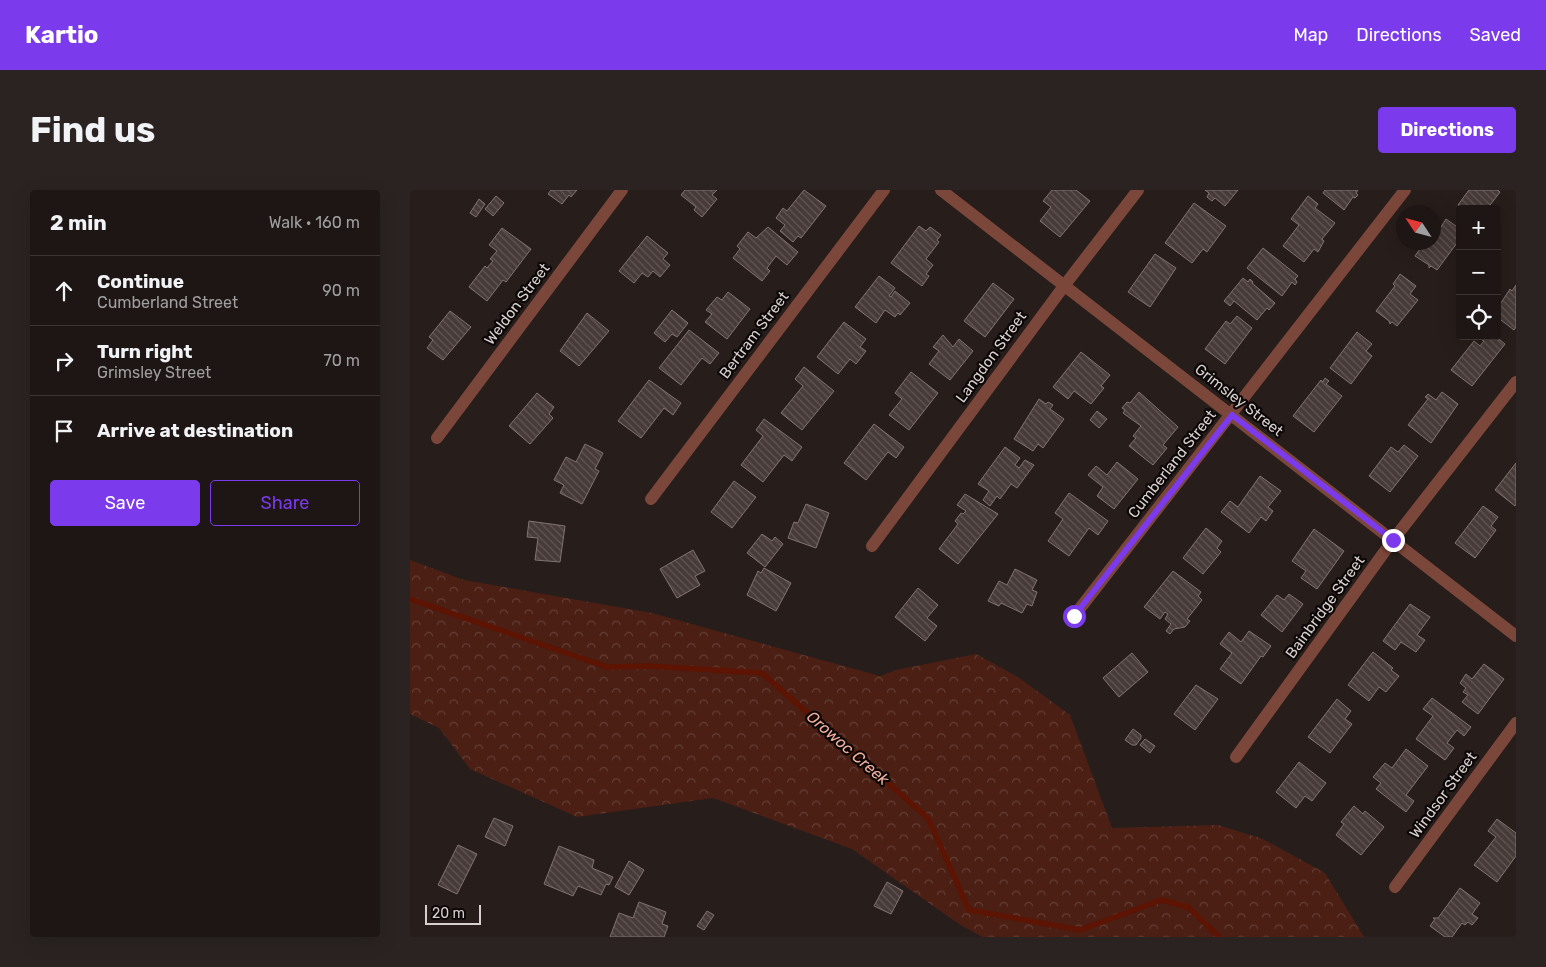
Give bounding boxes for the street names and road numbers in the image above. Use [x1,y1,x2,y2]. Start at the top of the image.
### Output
street label: Weldon Street [480,260,554,348]
street label: Bertram Street [715,288,793,382]
street label: Langdon Street [952,308,1030,406]
street label: Grimsley Street [1191,360,1287,440]
street label: Cumberland Street [1124,406,1220,522]
street label: Bainbridge Street [1282,552,1368,662]
street label: Windsor Street [1406,748,1480,842]

